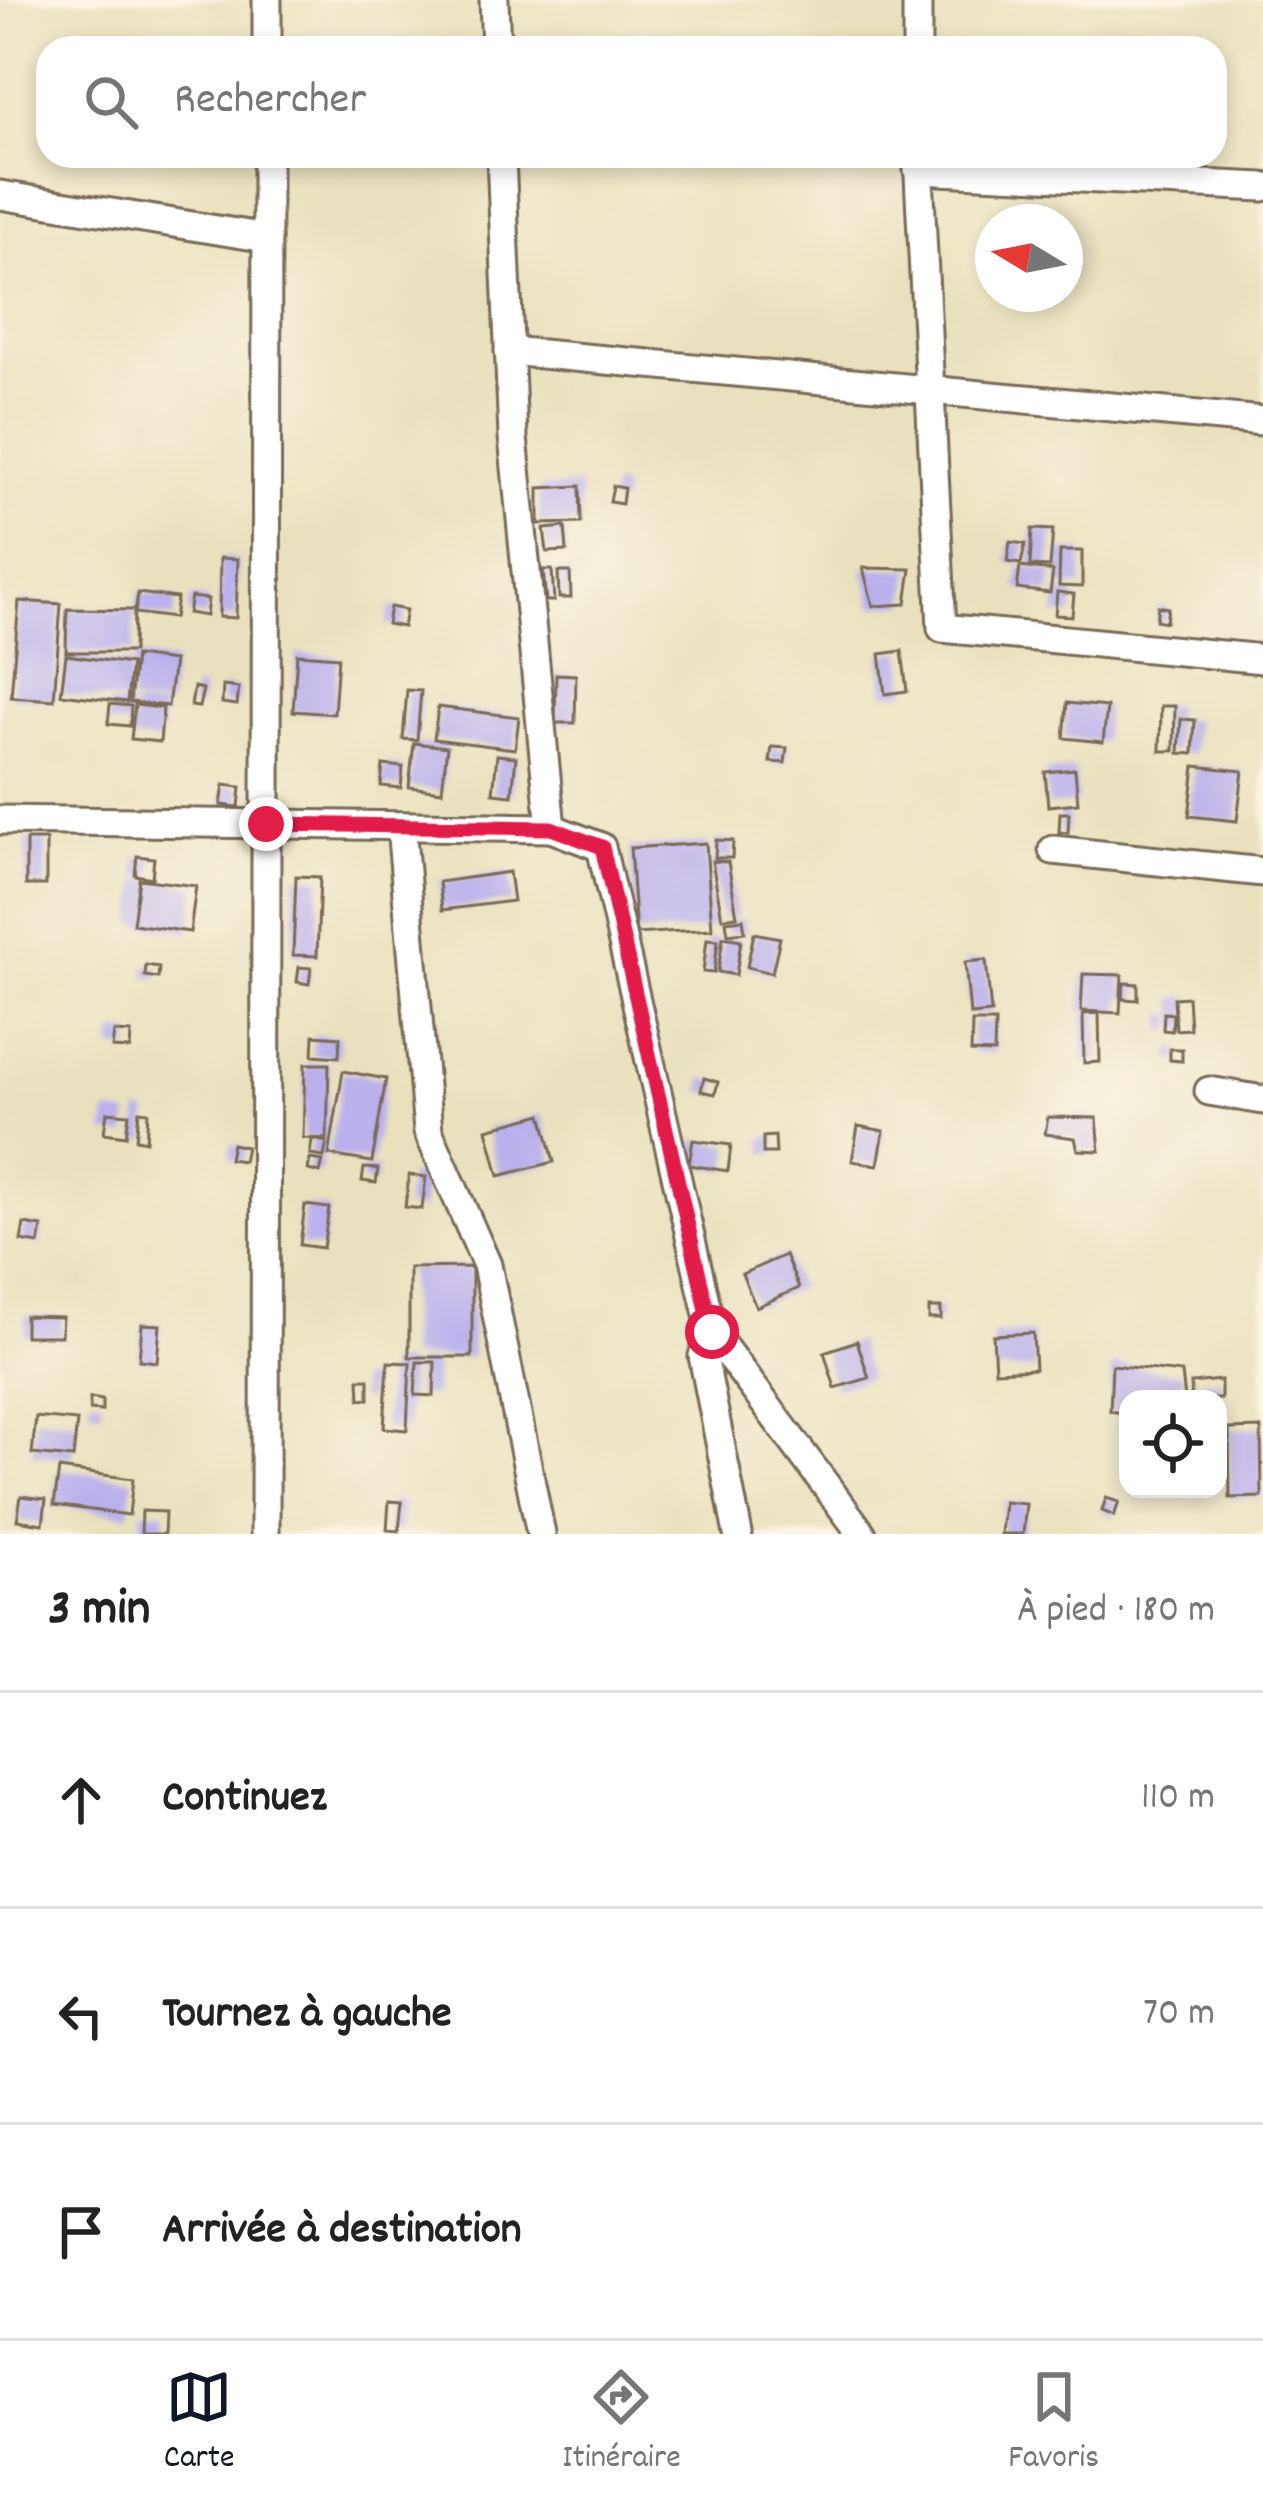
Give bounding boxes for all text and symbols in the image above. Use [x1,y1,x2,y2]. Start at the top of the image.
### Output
search box [36,36,1227,168]
icon: search [78,69,144,135]
text: Rechercher [174,70,366,134]
north arrow [975,204,1083,312]
route end [239,797,293,851]
route start [685,1305,739,1359]
map controls [1119,1390,1227,1498]
button: locate [1119,1390,1227,1498]
text: 3 min [48,1576,150,1648]
text: À pied · 180 m [1017,1585,1215,1640]
icon: ahead [48,1767,114,1833]
text: Continuez [162,1768,327,1832]
text: 110 m [1141,1772,1215,1827]
icon: left [48,1983,114,2049]
text: Tournez à gauche [162,1984,452,2048]
text: 70 m [1143,1988,1215,2043]
icon: arrive [48,2199,114,2265]
text: Arrivée à destination [162,2200,521,2264]
tab: Carte [164,2364,235,2483]
tab: Itinéraire [562,2364,681,2483]
tab: Favoris [1008,2364,1099,2483]

